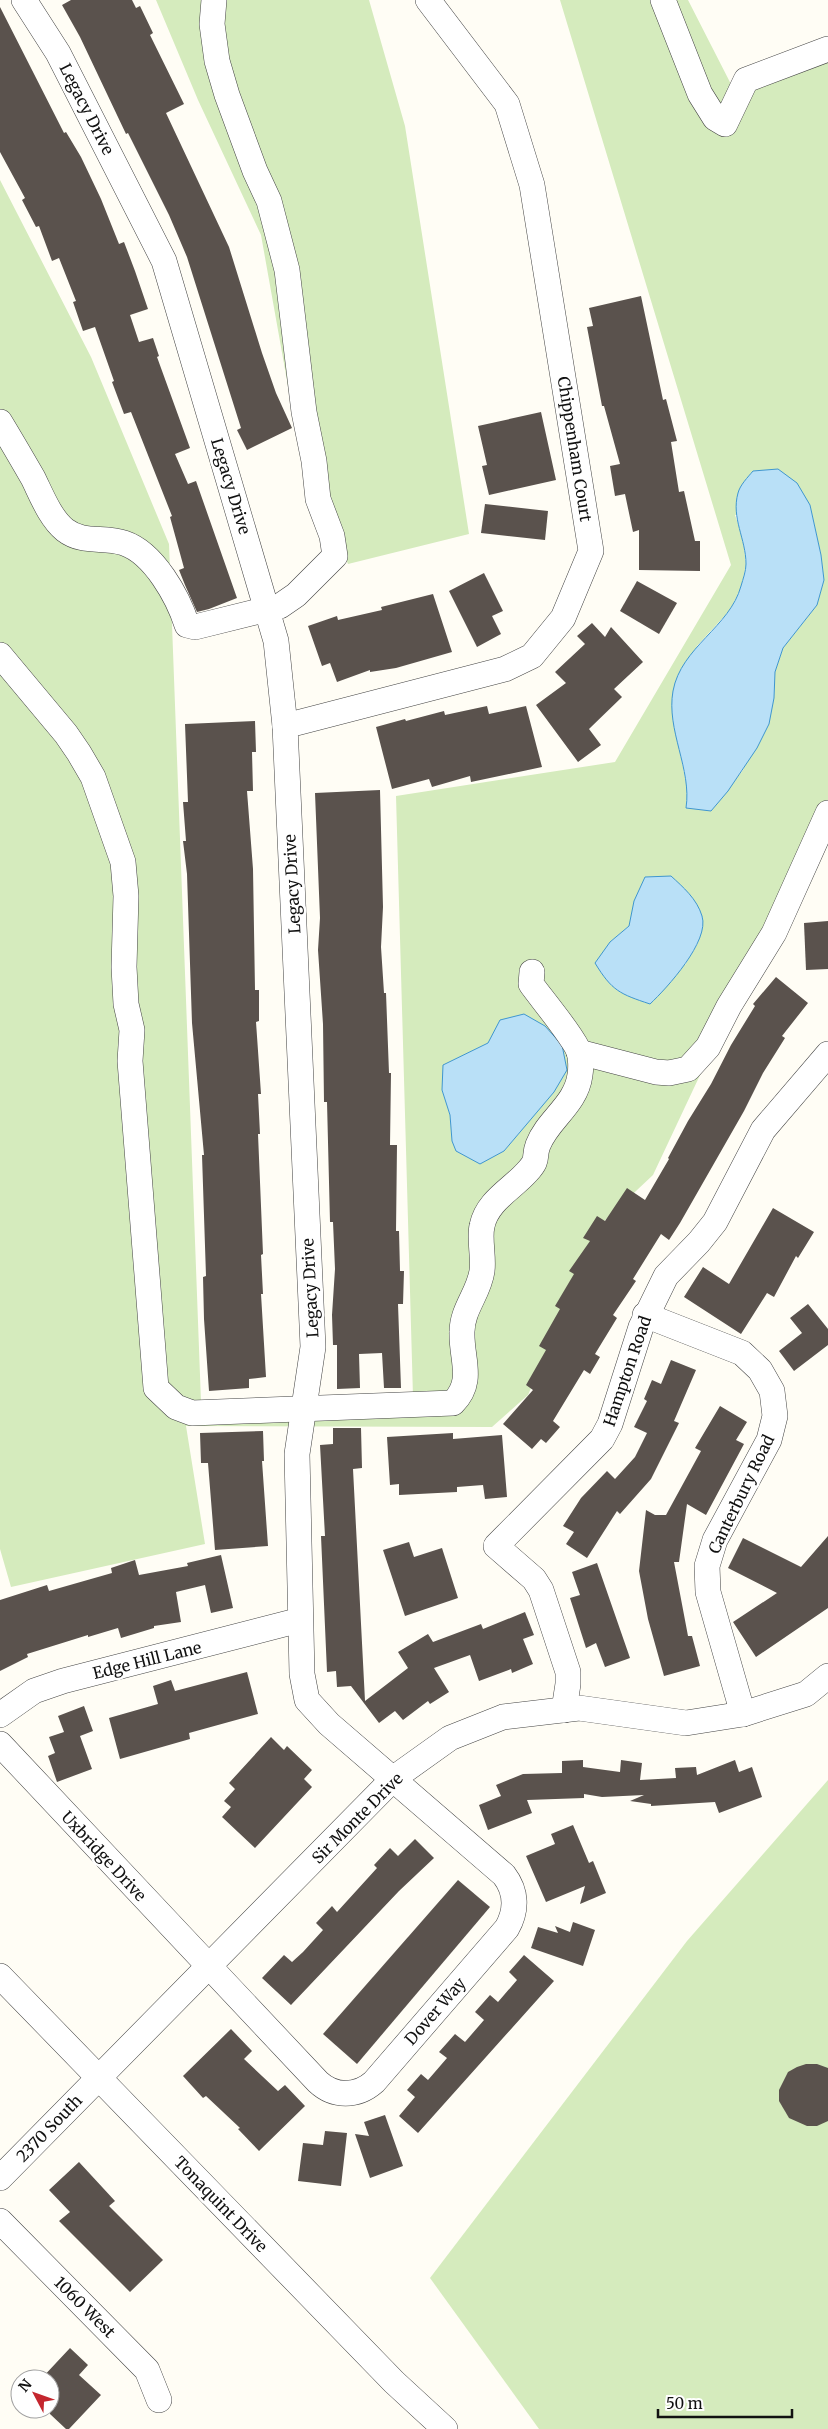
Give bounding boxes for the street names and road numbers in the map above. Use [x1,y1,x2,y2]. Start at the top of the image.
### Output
street label: Legacy Drive [55,60,119,158]
street label: Chippenham Court [554,375,596,524]
street label: Legacy Drive [207,435,255,537]
street label: Legacy Drive [279,834,305,934]
street label: Legacy Drive [297,1238,323,1338]
street label: Hampton Road [599,1313,655,1429]
street label: Canterbury Road [704,1431,779,1557]
street label: Edge Hill Lane [91,1637,203,1683]
street label: Sir Monte Drive [307,1768,407,1868]
street label: Uxbridge Drive [57,1807,151,1905]
street label: Dover Way [400,1973,470,2049]
street label: 2370 South [12,2090,86,2166]
street label: Tonaquint Drive [170,2152,272,2256]
street label: 1060 West [50,2272,120,2342]

